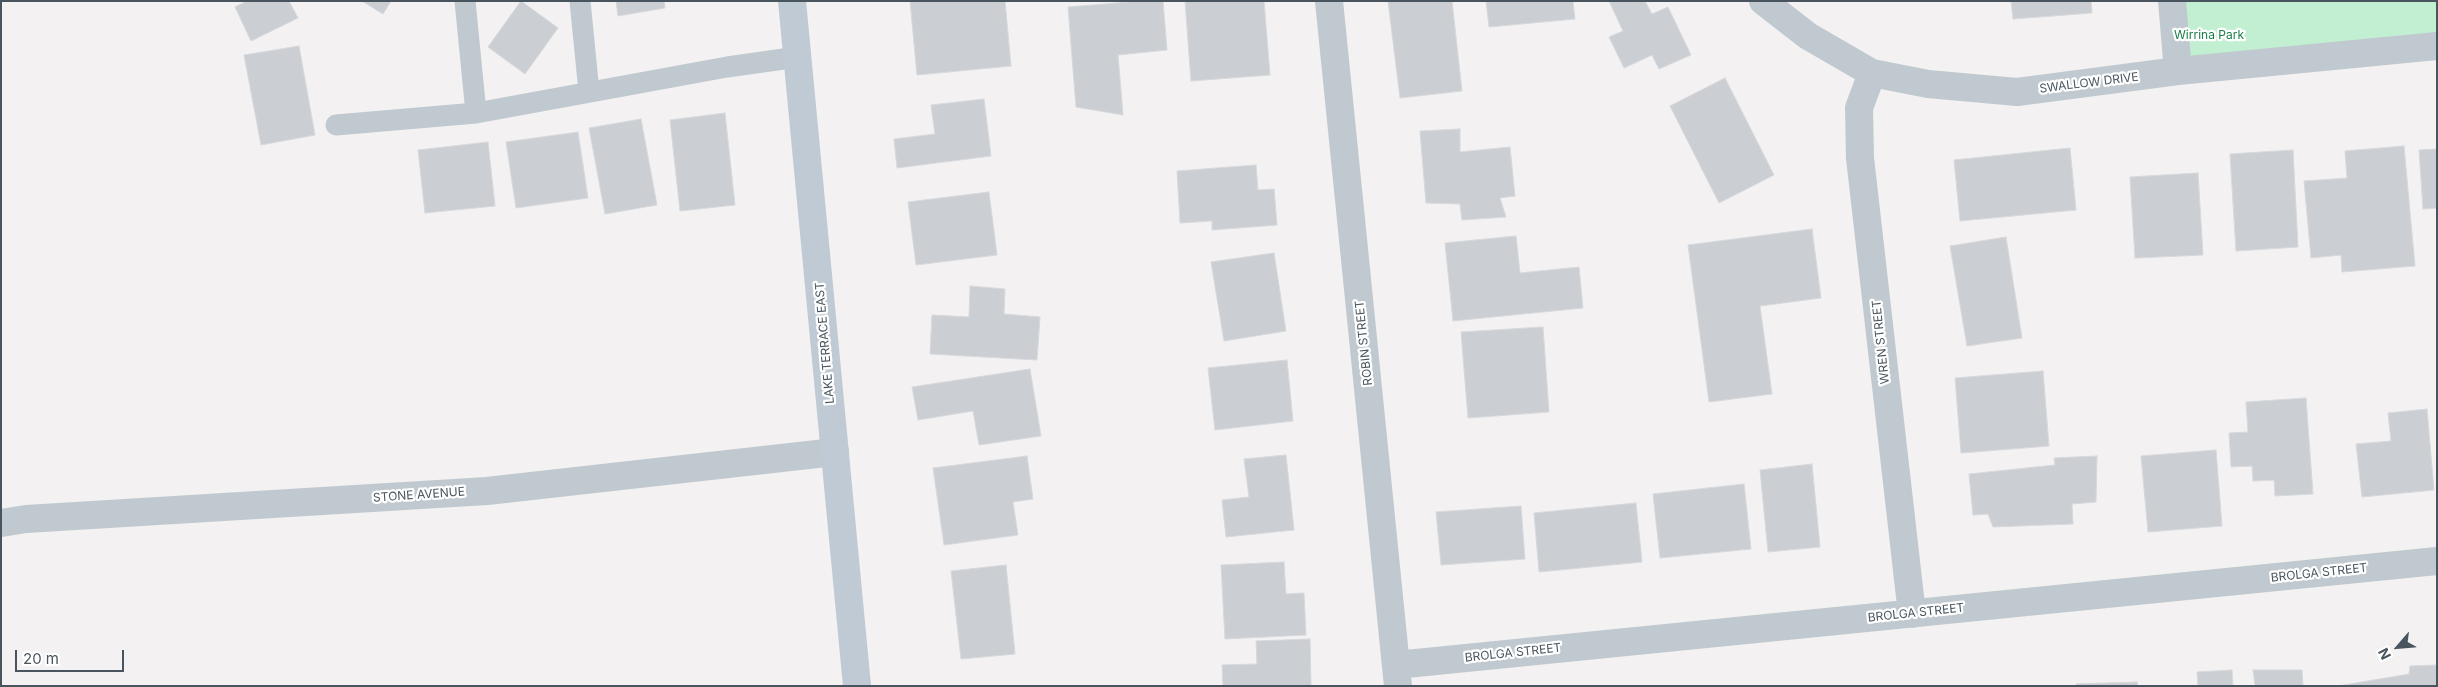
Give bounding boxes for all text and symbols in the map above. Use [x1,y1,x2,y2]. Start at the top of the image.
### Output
park label: Wirrina Park [2174,28,2244,42]
street label: SWALLOW DRIVE [2039,70,2139,96]
street label: LAKE TERRACE EAST [812,281,838,405]
street label: WREN STREET [1869,299,1893,385]
street label: ROBIN STREET [1352,300,1376,386]
street label: STONE AVENUE [373,485,465,505]
street label: BROLGA STREET [2270,561,2368,585]
street label: BROLGA STREET [1867,601,1965,625]
north arrow [2373,622,2423,672]
scale bar [18,640,126,672]
street label: BROLGA STREET [1464,641,1562,665]
text: N [2374,645,2394,663]
text: 20 m [23,649,59,668]

